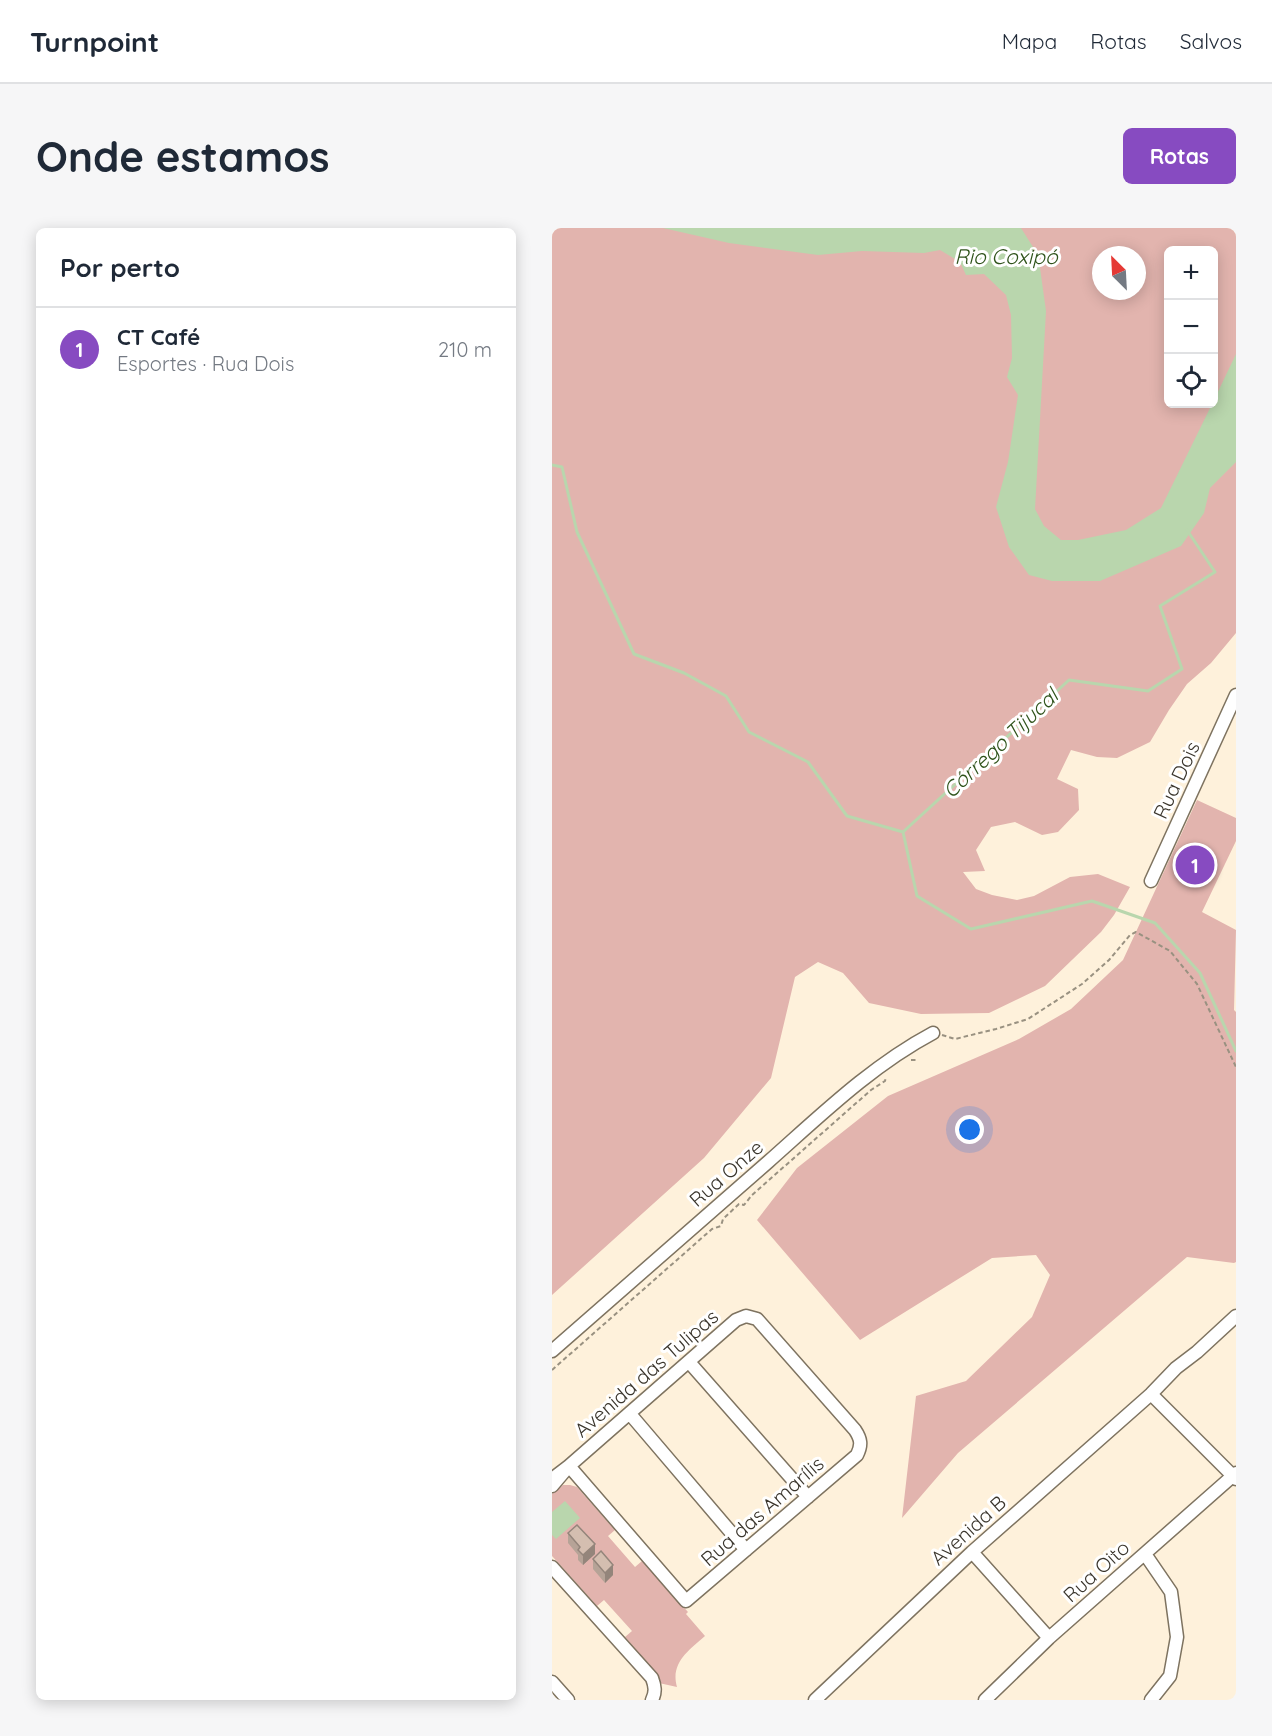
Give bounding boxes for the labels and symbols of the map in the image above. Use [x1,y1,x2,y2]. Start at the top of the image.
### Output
water label: Rio Coxipó [954,243,1059,269]
north arrow [1092,246,1146,300]
water label: Córrego Tijucal [937,681,1065,803]
street label: Rua Dois [1147,737,1205,823]
pin: 1 [1176,842,1214,888]
your location [955,1115,984,1144]
street label: Rua Onze [684,1134,768,1212]
street label: Avenida das Tulipas [569,1304,723,1442]
street label: Rua das Amarílis [695,1451,829,1571]
street label: Avenida B [925,1490,1011,1570]
street label: Rua Oito [1058,1535,1134,1607]

